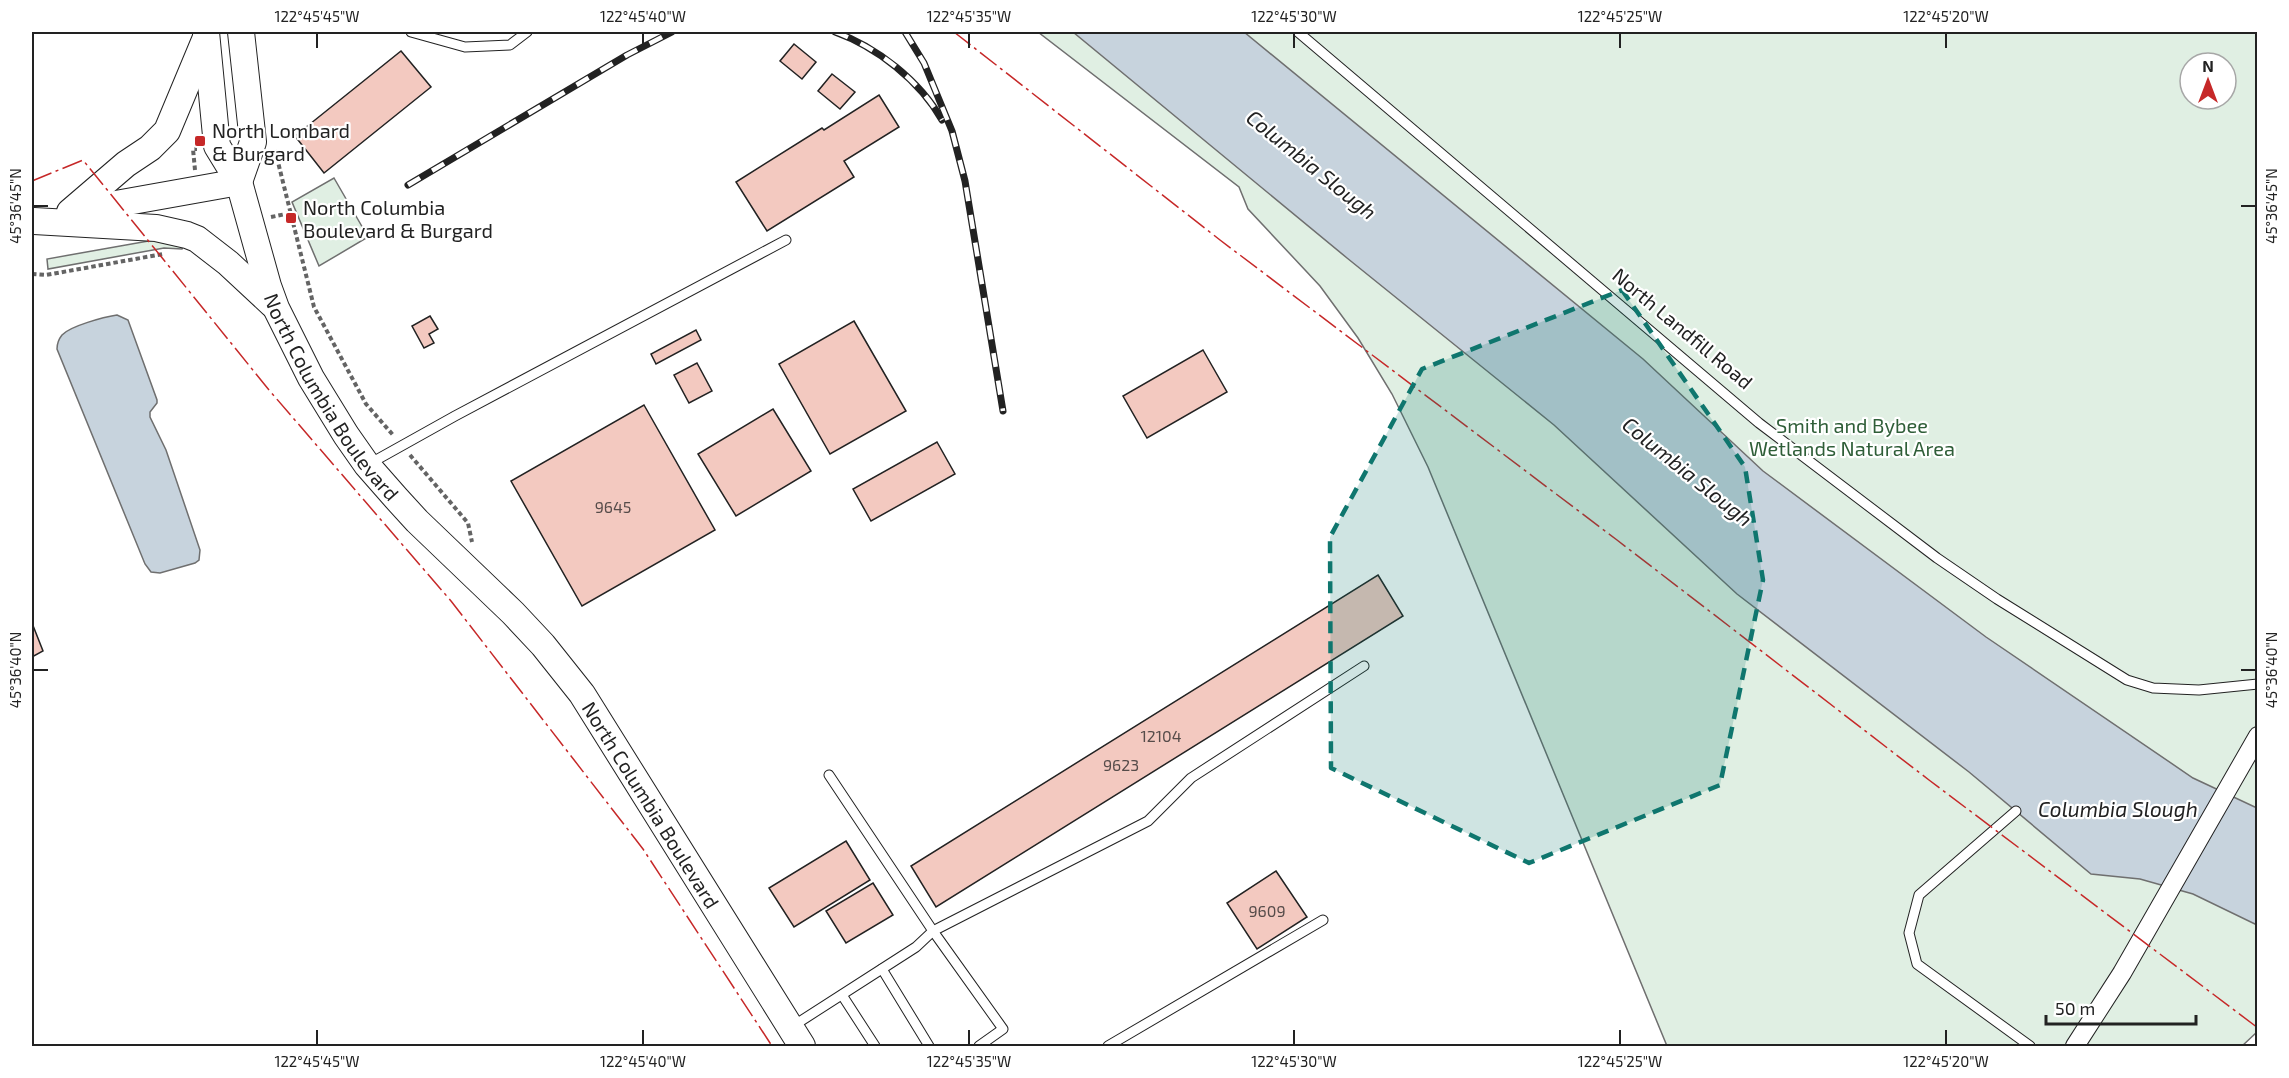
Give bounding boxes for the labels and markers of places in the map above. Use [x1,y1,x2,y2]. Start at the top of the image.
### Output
place label: North Lombard & Burgard [212,118,350,165]
marker: North Lombard & Burgard [193,134,207,148]
place label: North Columbia Boulevard & Burgard [303,195,493,242]
marker: North Columbia Boulevard & Burgard [284,211,298,225]

